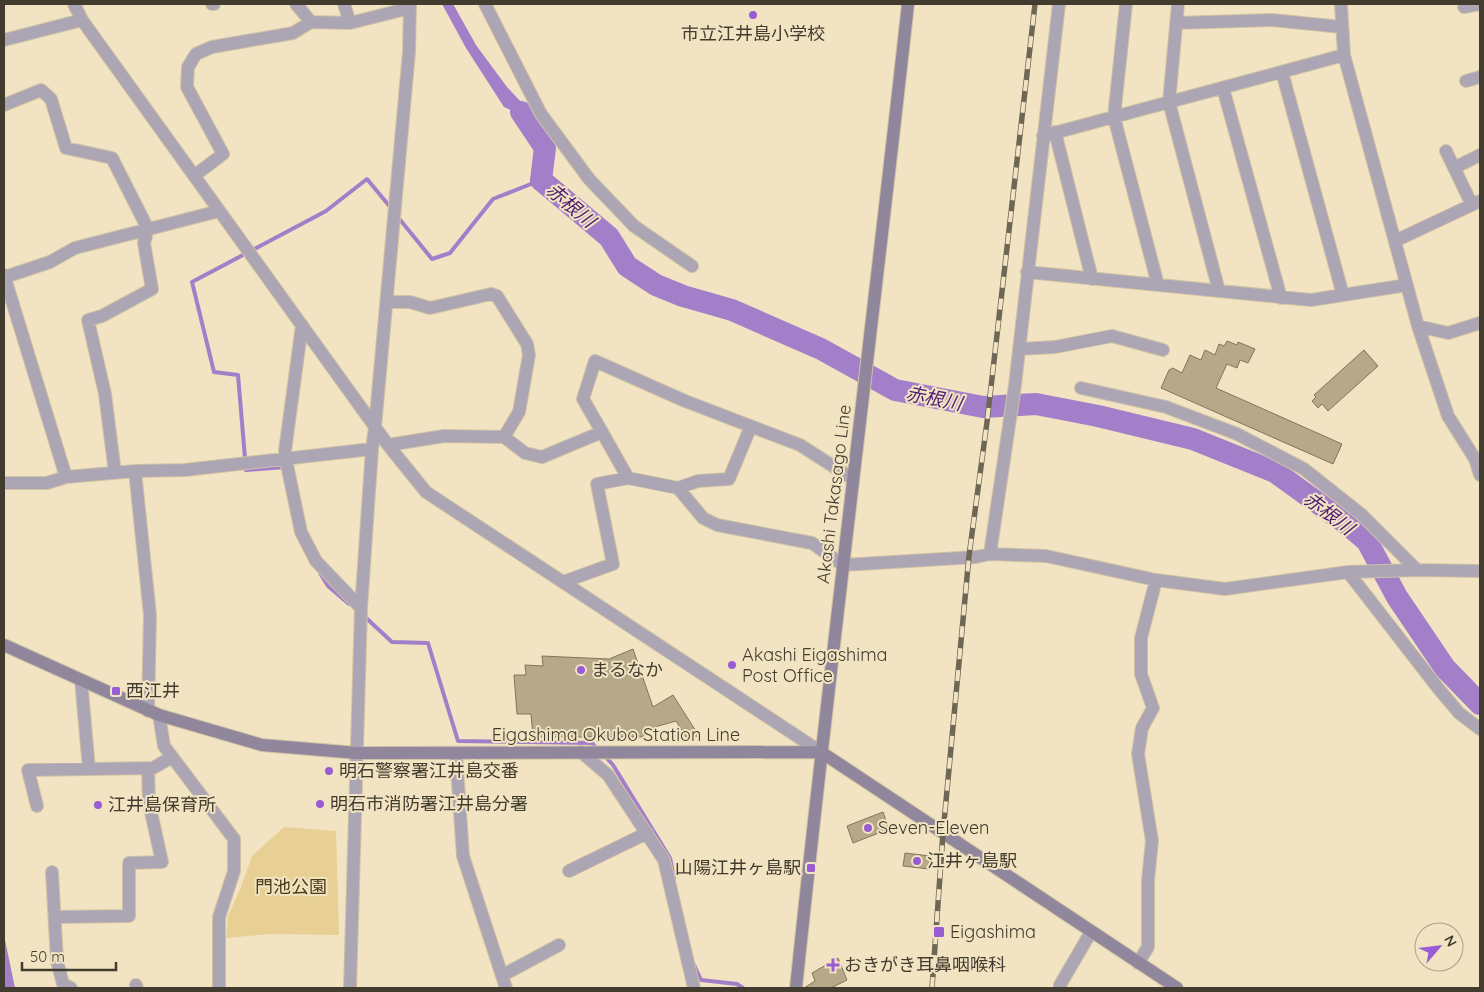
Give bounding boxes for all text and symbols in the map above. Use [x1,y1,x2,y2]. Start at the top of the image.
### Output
marker: 市立江井島小学校 [747,9,759,21]
place label: 市立江井島小学校 [681,22,825,45]
water label: 赤根川 [541,177,602,234]
water label: 赤根川 [904,381,966,416]
street label: Akashi Takasago Line [811,403,856,585]
water label: 赤根川 [1299,486,1361,541]
place label: Akashi Eigashima Post Office [742,643,888,687]
place label: まるなか [591,658,663,681]
marker: Akashi Eigashima Post Office [726,659,738,671]
marker: まるなか [575,664,587,676]
place label: 西江井 [126,679,180,702]
marker: 西江井 [110,685,122,697]
street label: Eigashima Okubo Station Line [492,723,740,746]
place label: 明石警察署江井島交番 [339,759,519,782]
marker: 明石警察署江井島交番 [323,765,335,777]
place label: 明石市消防署江井島分署 [330,792,528,815]
place label: 江井島保育所 [108,793,216,816]
marker: 明石市消防署江井島分署 [314,798,326,810]
marker: 江井島保育所 [92,799,104,811]
place label: Seven-Eleven [878,816,990,839]
marker: Seven-Eleven [862,822,874,834]
place label: 江井ヶ島駅 [927,849,1017,872]
marker: 江井ヶ島駅 [911,855,923,867]
place label: 山陽江井ヶ島駅 [675,856,801,879]
marker: 山陽江井ヶ島駅 [805,862,817,874]
park label: 門池公園 [255,875,327,898]
place label: Eigashima [950,920,1036,943]
north arrow [1414,922,1464,972]
marker: Eigashima [932,925,946,939]
text: N [1440,932,1461,950]
scale bar [22,940,116,972]
text: 50 m [30,947,65,966]
place label: おきがき耳鼻咽喉科 [844,953,1006,976]
marker: おきがき耳鼻咽喉科 [826,958,840,972]

